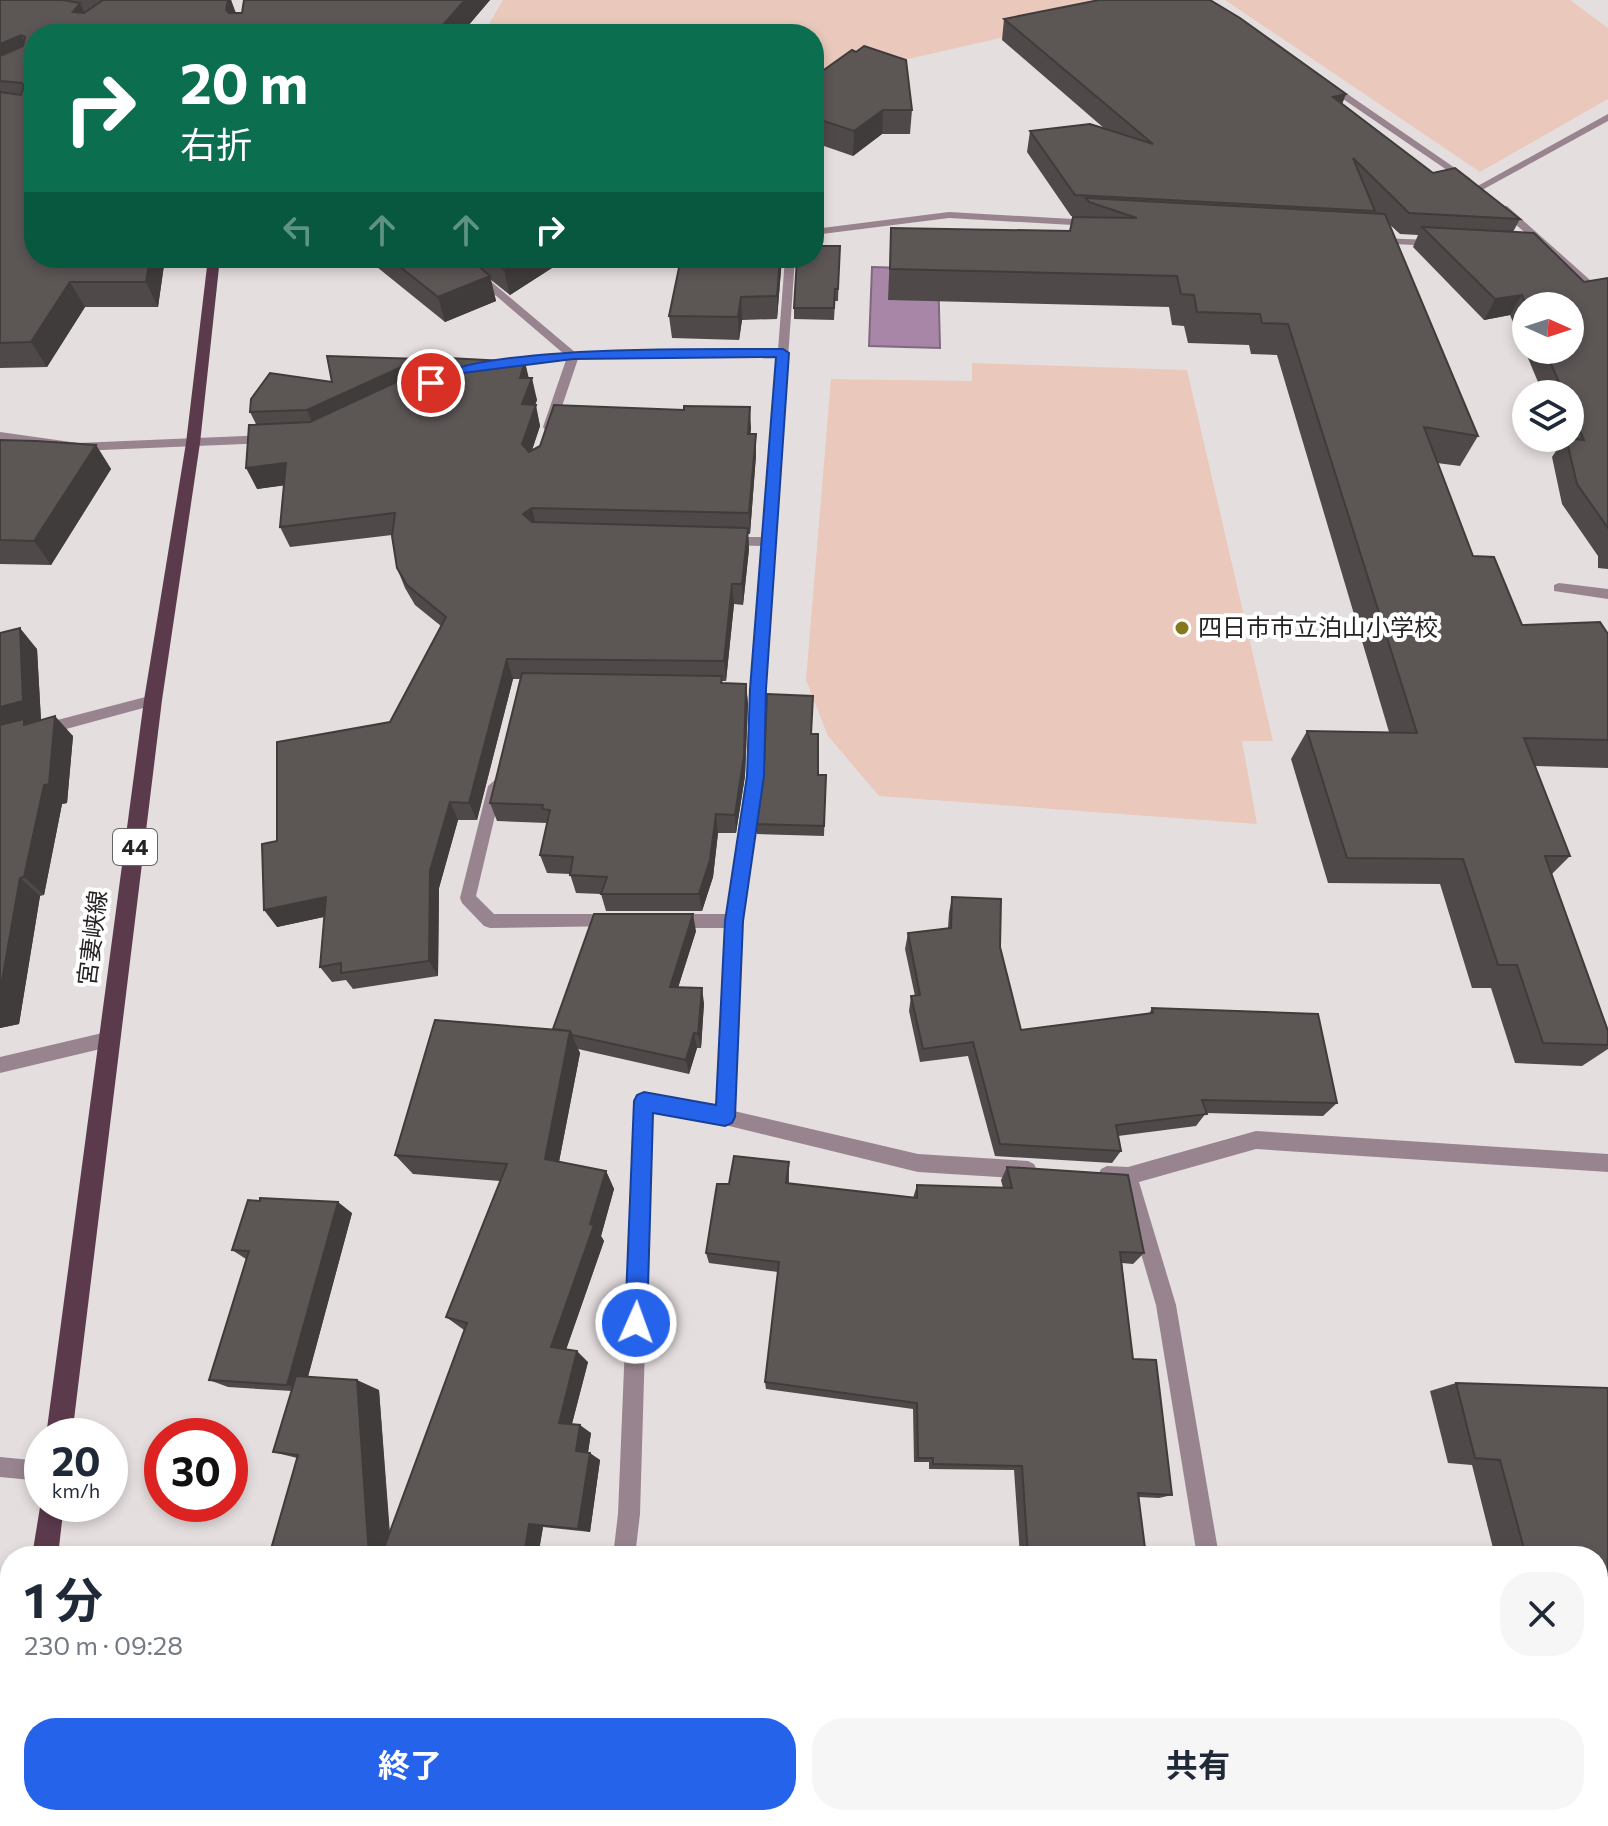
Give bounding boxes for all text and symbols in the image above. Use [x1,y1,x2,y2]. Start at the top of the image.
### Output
text: 20 m [180,47,308,116]
icon: right [48,56,152,160]
text: 右折 [180,121,252,165]
icon: left [276,208,320,252]
icon: ahead [360,208,404,252]
icon: ahead [444,208,488,252]
icon: right [528,208,572,252]
north arrow [1512,292,1584,364]
map controls [1512,292,1584,452]
pin [397,349,465,417]
icon: arrive [409,361,453,405]
button: layers [1512,380,1584,452]
place label: 四日市市立泊山小学校 [1198,612,1438,641]
marker: 四日市市立泊山小学校 [1173,619,1191,637]
road number: 44 [113,829,157,865]
street label: 宮妻峡線 [71,888,112,987]
position arrow [594,1281,678,1365]
speed limit sign: 30 [144,1418,248,1522]
text: 20 [51,1435,101,1484]
text: km/h [52,1478,100,1502]
text: 1 分 [24,1569,103,1628]
button: close [1500,1572,1584,1656]
text: 230 m · 09:28 [24,1629,183,1660]
button: 終了 [24,1718,796,1810]
button: 共有 [812,1718,1584,1810]

